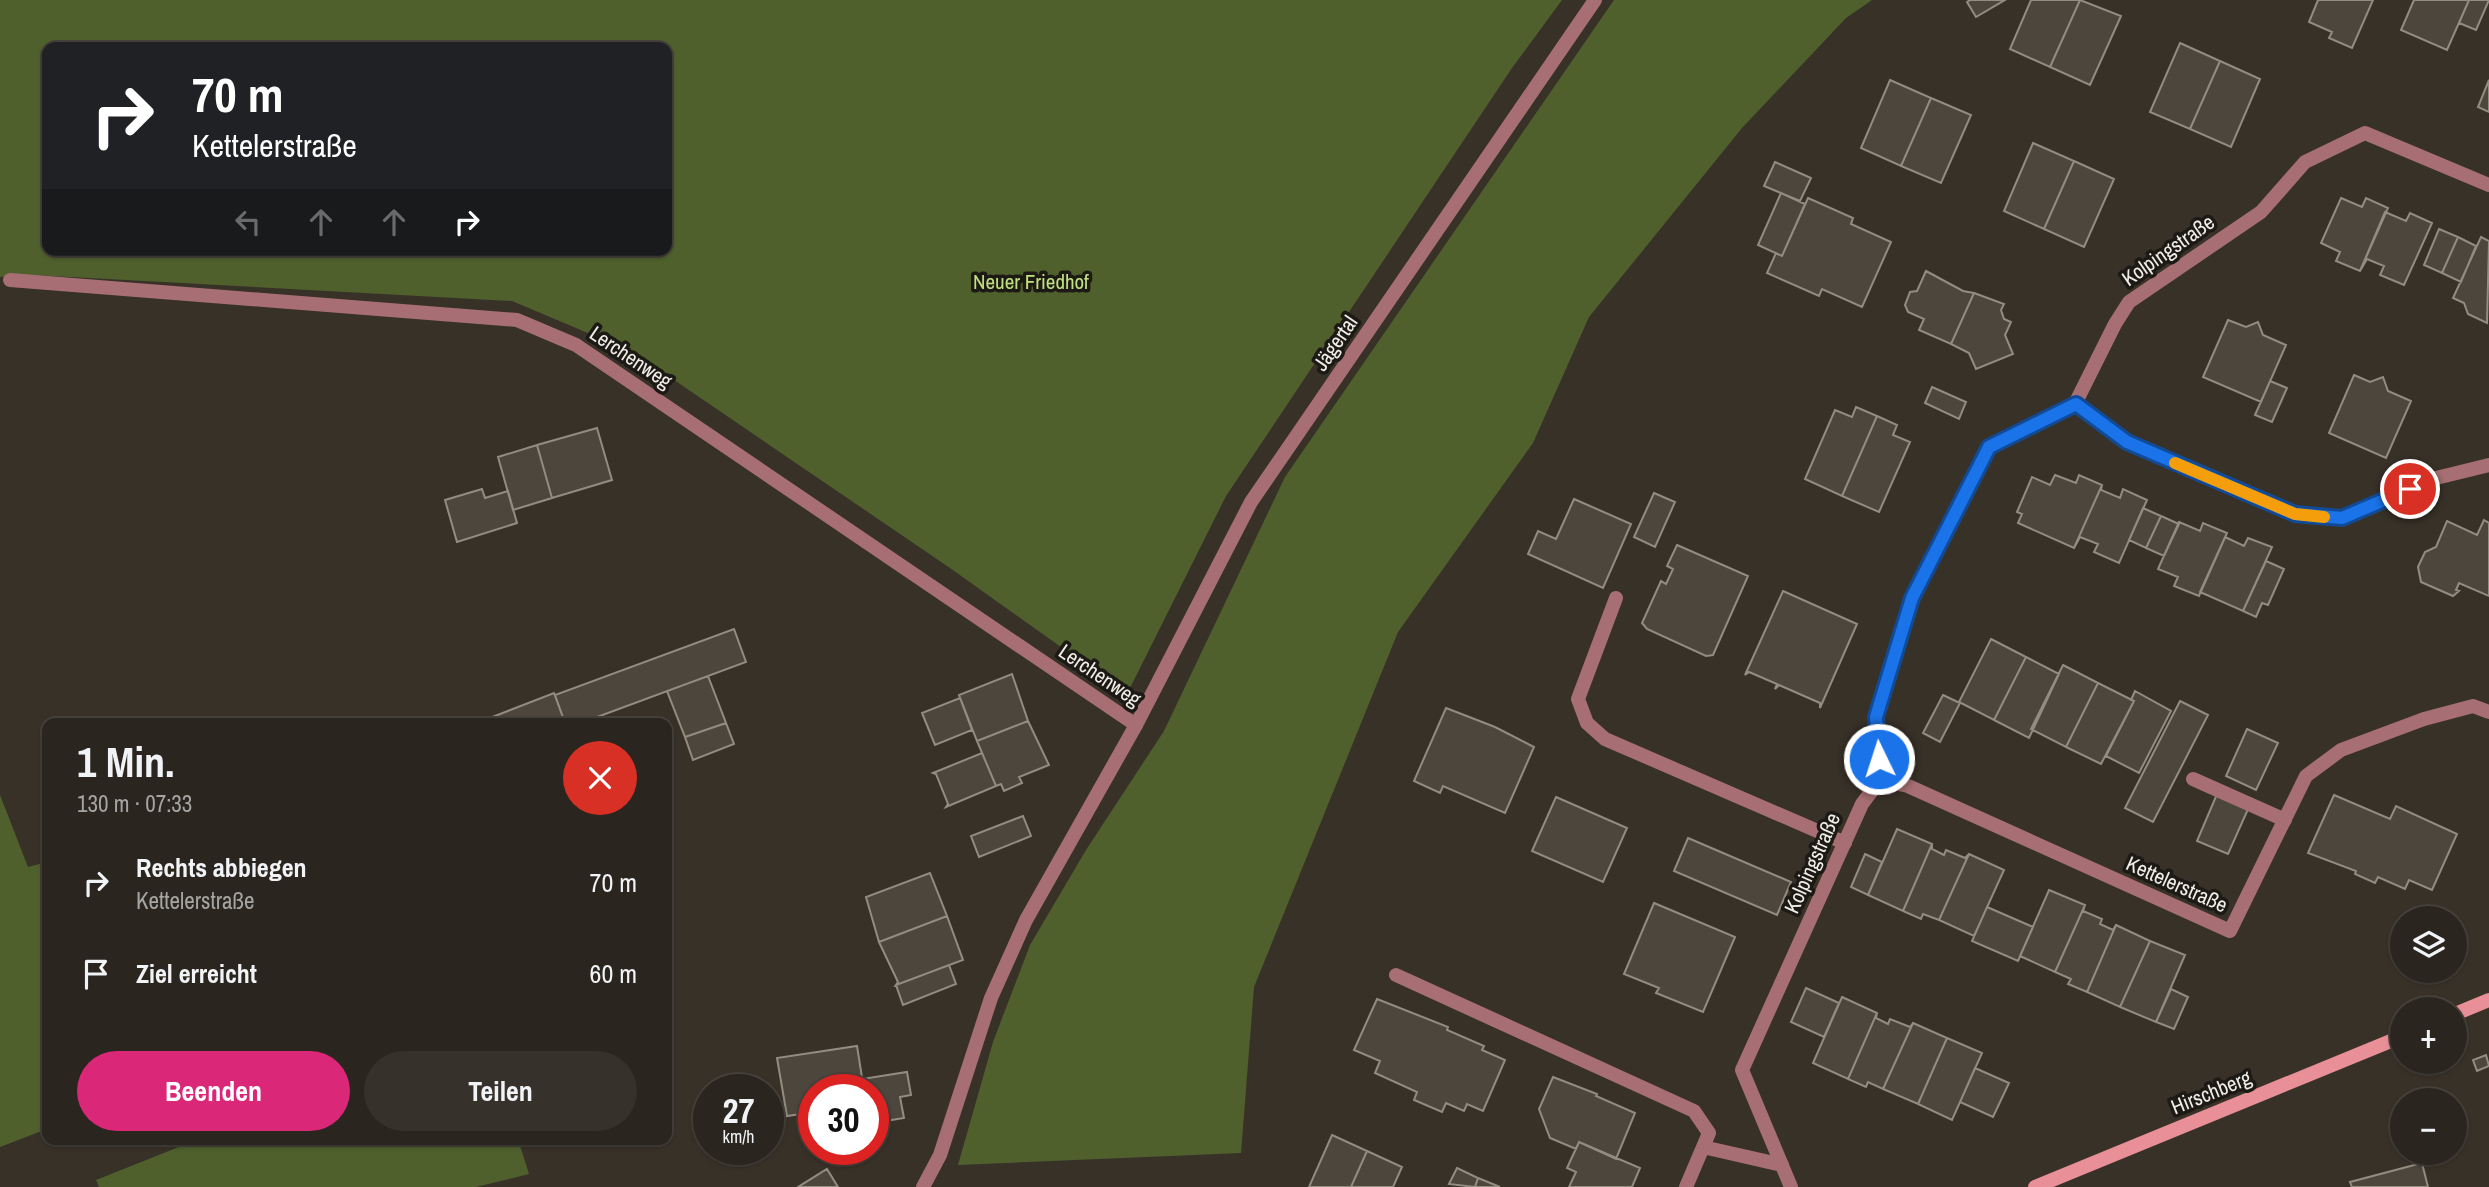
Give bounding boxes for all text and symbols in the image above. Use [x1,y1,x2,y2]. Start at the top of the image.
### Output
text: 70 m [192,61,284,127]
icon: right [77,70,168,161]
text: Kettelerstraße [192,124,357,167]
icon: left [229,203,267,241]
icon: ahead [302,203,340,241]
icon: ahead [375,203,413,241]
icon: right [448,203,486,241]
street label: Kolpingstraße [2116,207,2220,293]
park label: Neuer Friedhof [973,267,1089,296]
street label: Jägertal [1306,309,1364,377]
street label: Lerchenweg [584,319,678,395]
pin [2380,459,2440,519]
icon: arrive [2391,470,2429,508]
street label: Lerchenweg [1053,637,1147,713]
position arrow [1842,722,1916,796]
text: 1 Min. [77,734,175,790]
button: close [563,741,637,815]
text: 130 m · 07:33 [77,788,192,819]
street label: Kolpingstraße [1777,808,1847,918]
street label: Kettelerstraße [2122,849,2232,919]
text: Rechts abbiegen [136,850,307,885]
icon: right [77,864,115,902]
text: 70 m [590,865,637,900]
text: Kettelerstraße [136,885,254,916]
map controls [2390,906,2467,1165]
button: layers [2390,906,2467,983]
icon: arrive [77,955,115,993]
text: Ziel erreicht [136,956,257,991]
text: 60 m [590,956,637,991]
button: + [2390,997,2467,1074]
button: Beenden [77,1051,350,1131]
button: Teilen [364,1051,637,1131]
street label: Hirschberg [2167,1063,2256,1121]
speed limit sign: 30 [798,1074,889,1165]
text: 27 [723,1087,754,1134]
button: − [2390,1088,2467,1165]
text: km/h [723,1124,755,1149]

